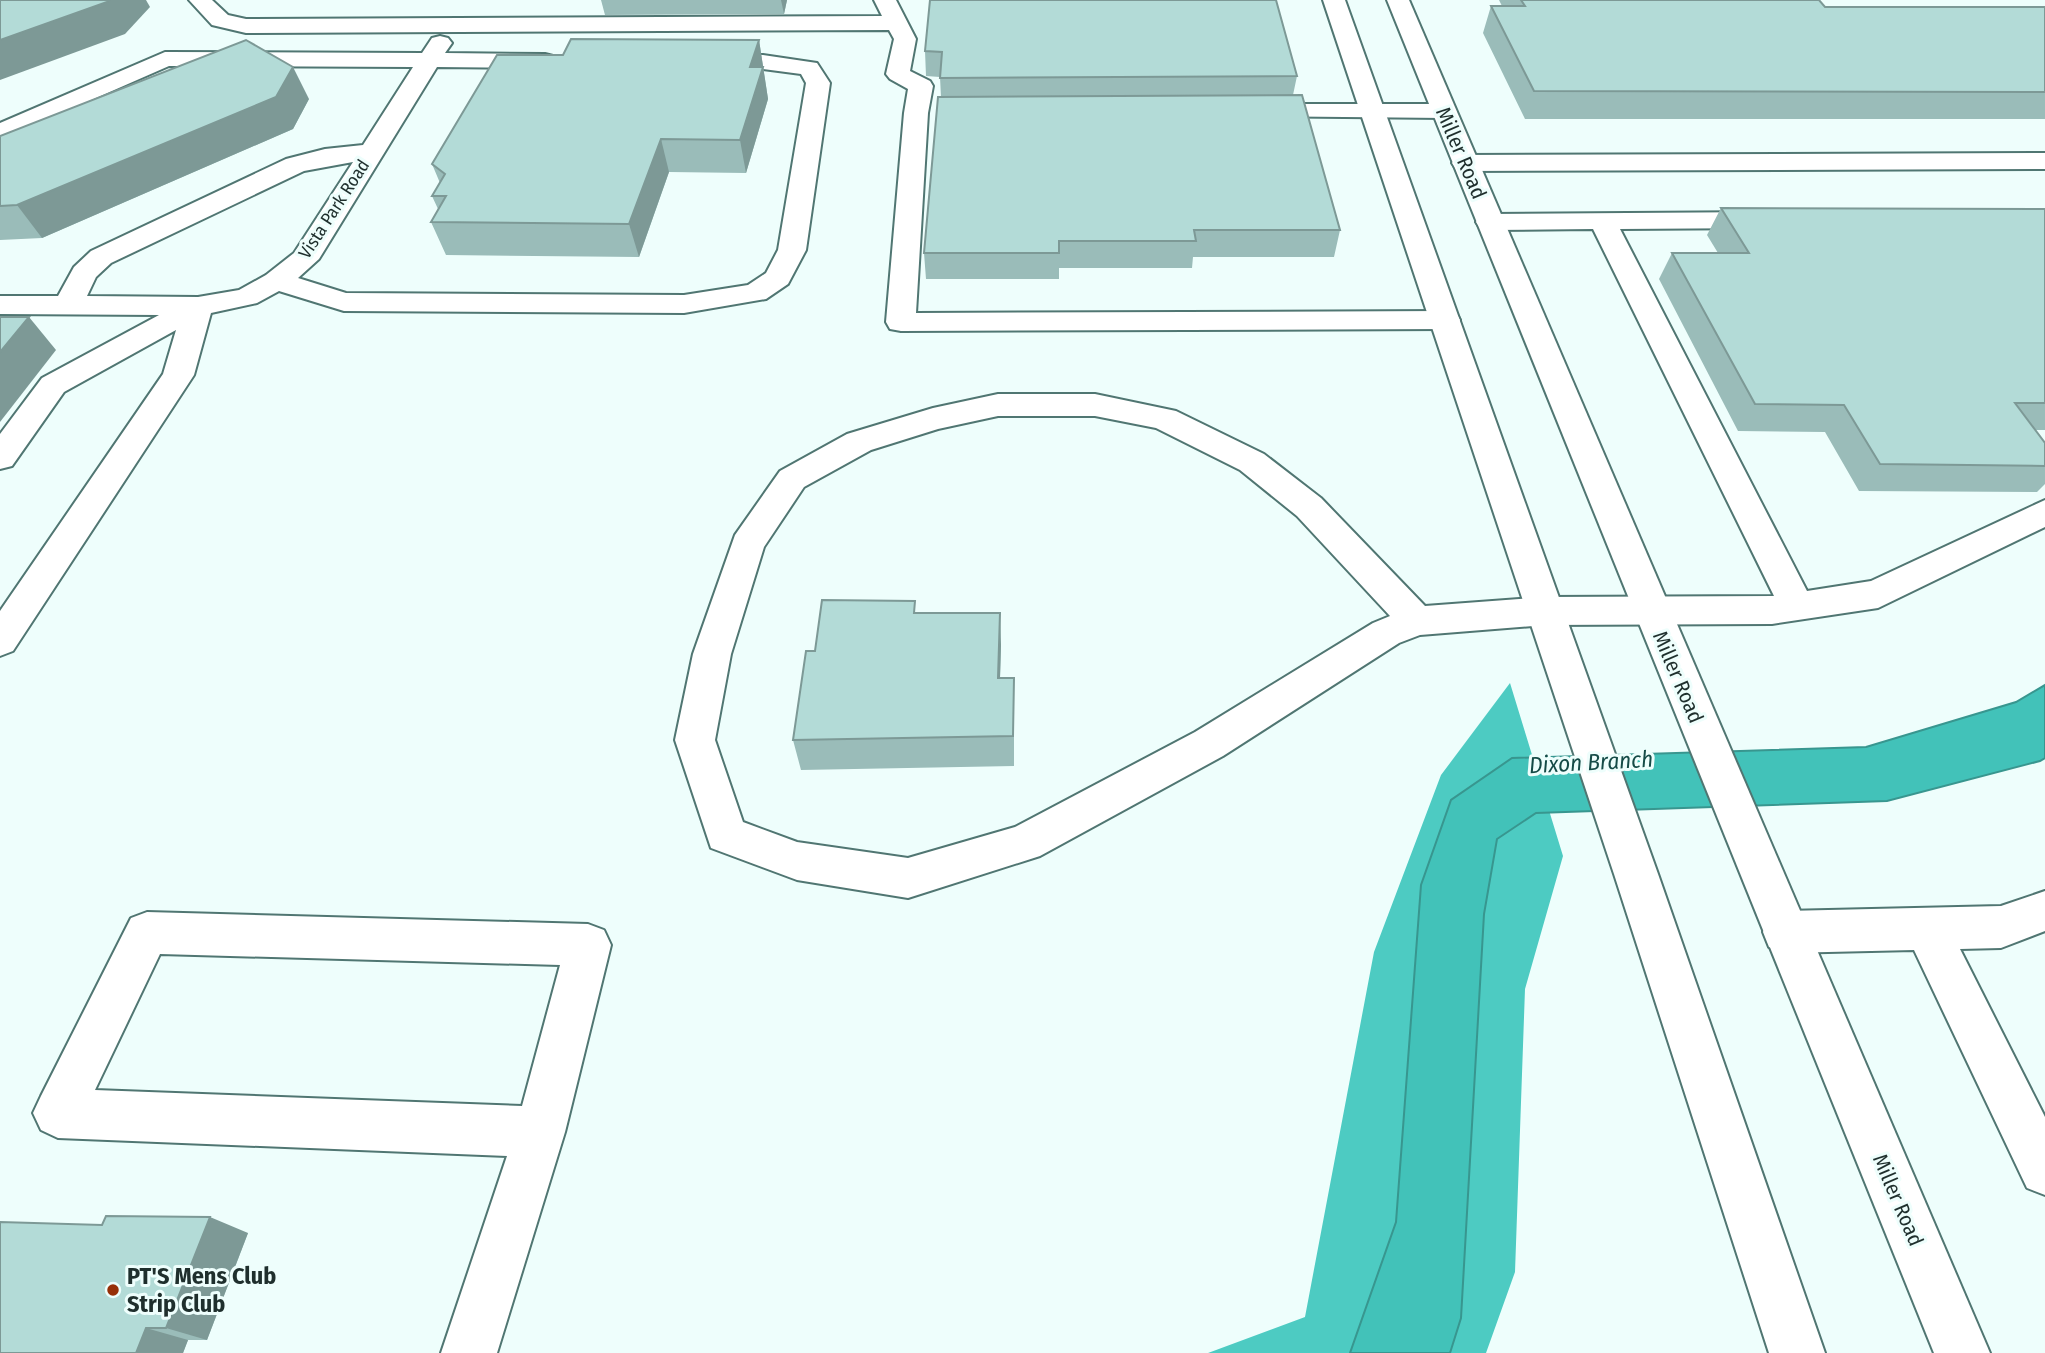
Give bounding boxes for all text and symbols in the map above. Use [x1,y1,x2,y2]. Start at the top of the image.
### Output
street label: Miller Road [1430,103,1492,203]
street label: Vista Park Road [294,155,374,263]
street label: Miller Road [1647,627,1709,727]
water label: Dixon Branch [1528,745,1654,779]
street label: Miller Road [1867,1150,1929,1250]
place label: PT'S Mens Club Strip Club [127,1262,276,1318]
marker: PT'S Mens Club Strip Club [105,1282,121,1298]

